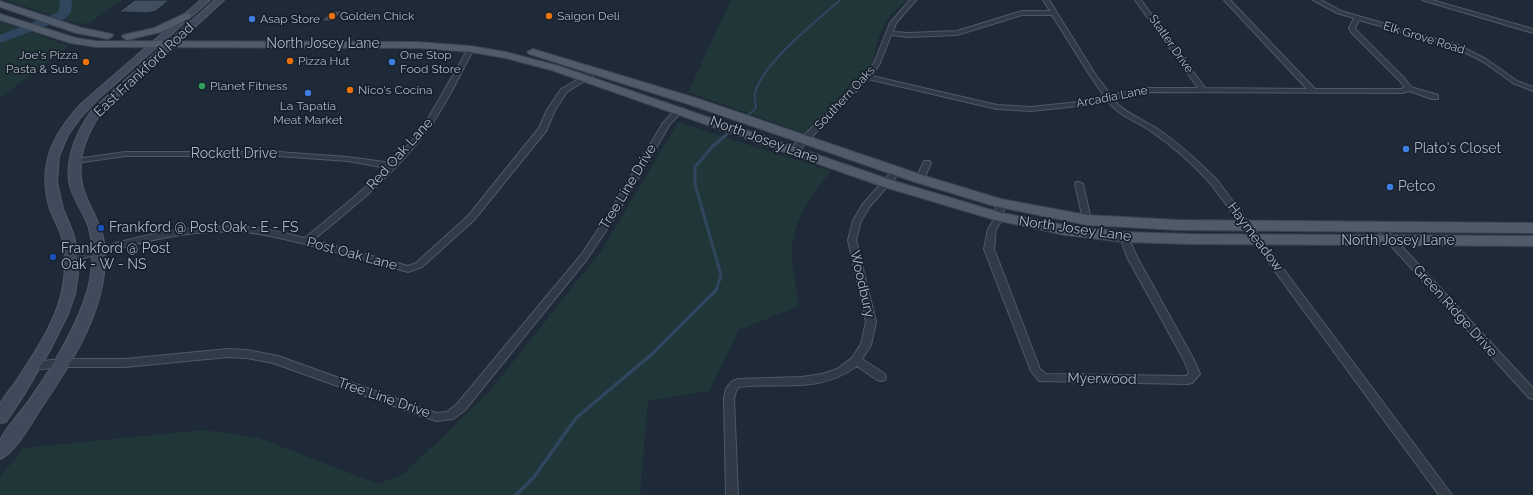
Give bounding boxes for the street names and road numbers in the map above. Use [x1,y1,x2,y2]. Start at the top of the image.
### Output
street label: Statler Drive [1146,12,1196,76]
street label: East Frankford Road [91,19,197,121]
street label: Elk Grove Road [1381,19,1467,57]
street label: North Josey Lane [266,36,380,52]
street label: Southern Oaks [812,63,878,133]
street label: Arcadia Lane [1075,83,1149,111]
street label: North Josey Lane [708,113,820,167]
street label: Red Oak Lane [363,115,437,193]
street label: Tree Line Drive [596,141,660,233]
street label: Rockett Drive [191,146,277,162]
street label: Haymeadow [1224,199,1286,275]
street label: North Josey Lane [1018,213,1132,245]
street label: North Josey Lane [1341,233,1455,249]
street label: Post Oak Lane [305,234,399,274]
street label: Woodbury [846,249,878,319]
street label: Green Ridge Drive [1409,262,1501,360]
street label: Myerwood [1067,370,1137,388]
street label: Tree Line Drive [336,374,432,422]

